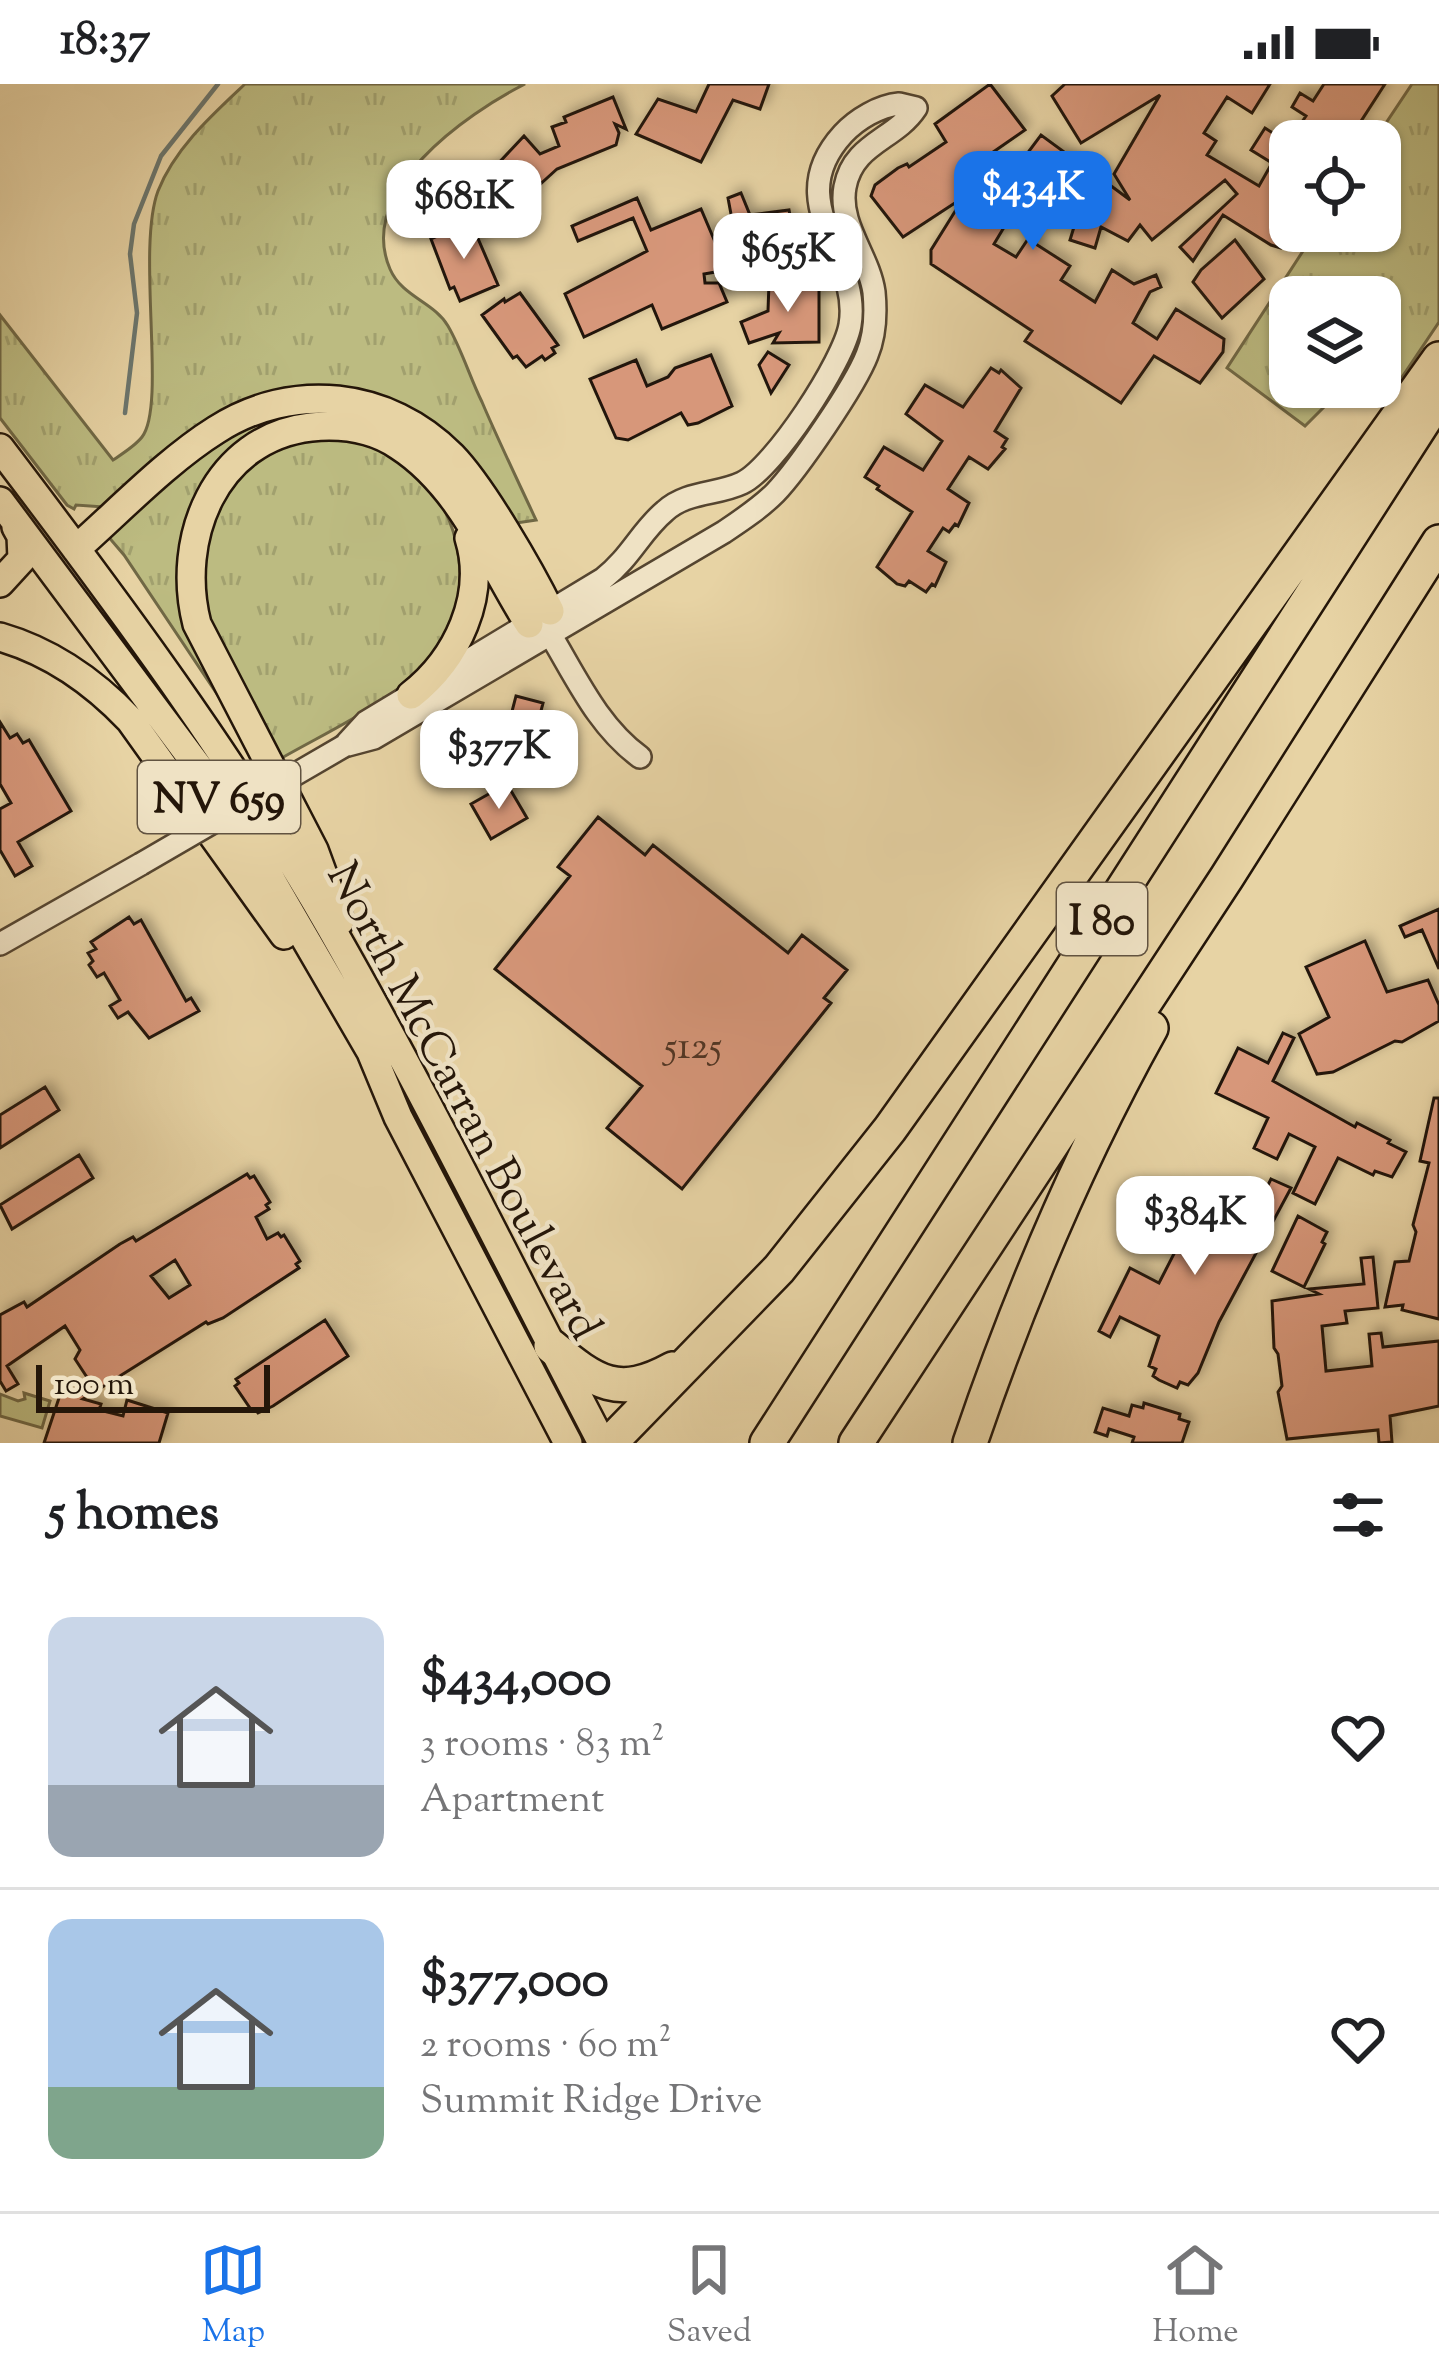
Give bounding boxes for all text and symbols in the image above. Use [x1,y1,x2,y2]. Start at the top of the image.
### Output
text: 18:37 [60,10,150,75]
map controls [1269,120,1401,408]
button: locate [1269,120,1401,252]
pin: $434K [949,151,1117,253]
pin: $681K [380,160,548,262]
text: $434K [981,162,1085,218]
text: $681K [413,171,515,227]
pin: $655K [704,213,872,315]
text: $655K [740,224,836,280]
button: layers [1269,276,1401,408]
pin: $377K [415,710,583,812]
text: $377K [447,721,551,777]
road number: NV 659 [138,761,300,833]
street label: North McCarran Boulevard [307,852,615,1353]
road number: I 80 [1057,883,1147,955]
house number: 5125 [662,1021,722,1077]
pin: $384K [1111,1176,1279,1278]
text: $384K [1143,1187,1247,1243]
scale bar [36,1359,270,1412]
text: 100 m [54,1362,134,1410]
text: 5 homes [48,1479,219,1552]
icon: filters [1325,1482,1391,1548]
text: $434,000 [420,1645,611,1718]
icon: home [144,1665,288,1809]
icon: heart [1325,1704,1391,1770]
text: 3 rooms · 83 m² [420,1718,664,1774]
text: Apartment [420,1774,604,1830]
text: $377,000 [420,1946,609,2019]
icon: home [144,1967,288,2111]
icon: heart [1325,2006,1391,2072]
text: 2 rooms · 60 m² [420,2019,672,2075]
text: Summit Ridge Drive [420,2075,762,2131]
tab: Map [200,2237,266,2357]
tab: Saved [667,2237,752,2357]
tab: Home [1152,2237,1239,2357]

